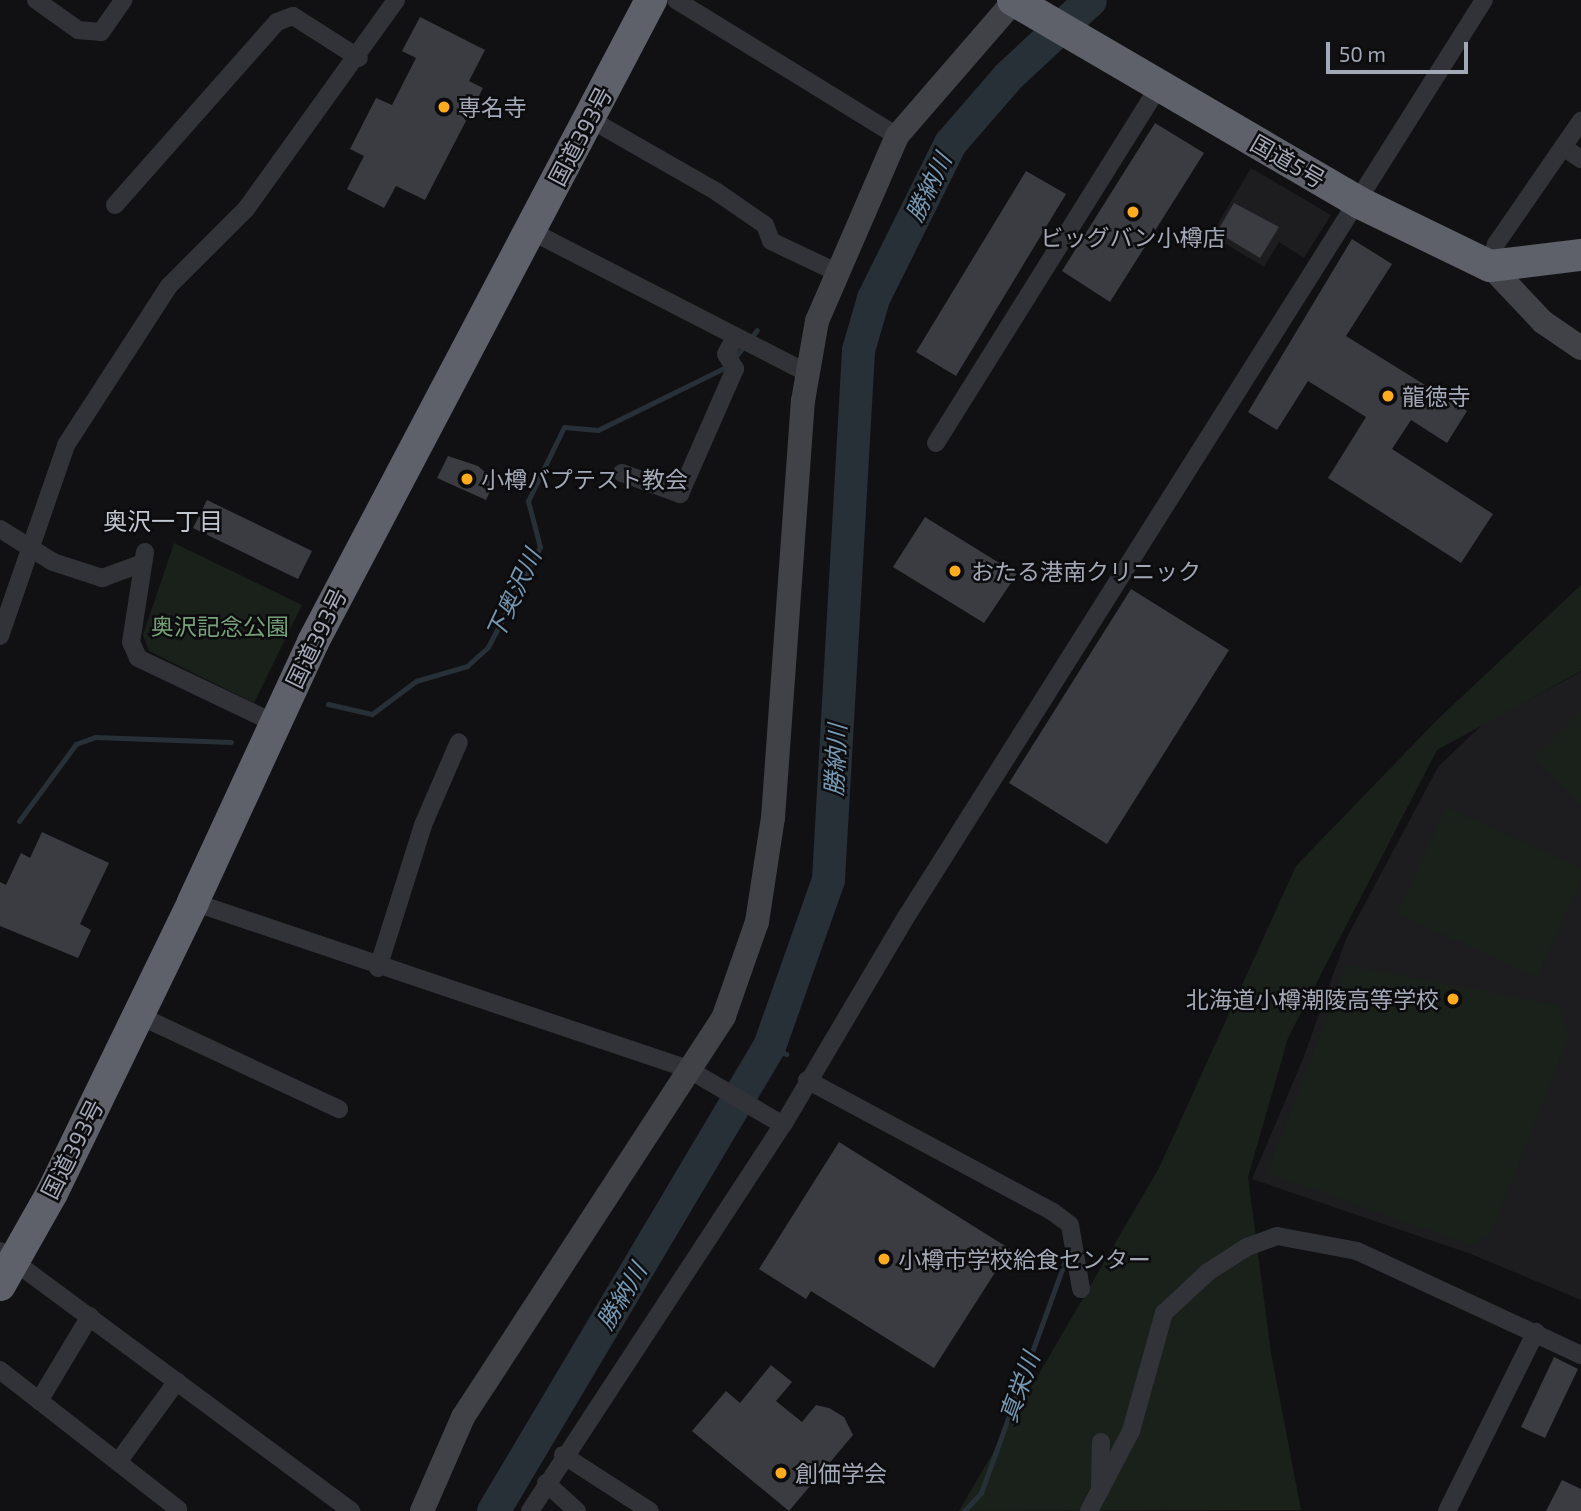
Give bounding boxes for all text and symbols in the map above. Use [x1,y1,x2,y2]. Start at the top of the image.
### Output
scale bar [1329,28,1471,72]
text: 50 m [1339,41,1386,66]
street label: 国道393号 [543,82,617,190]
place label: 専名寺 [458,93,527,121]
marker: 専名寺 [436,99,452,115]
street label: 国道5号 [1246,129,1330,193]
water label: 勝納川 [899,148,957,226]
marker: ビッグバン小樽店 [1125,204,1141,220]
place label: ビッグバン小樽店 [1041,223,1225,251]
place label: 龍徳寺 [1402,382,1471,410]
marker: 龍徳寺 [1380,388,1396,404]
place label: 小樽バプテスト教会 [481,465,688,493]
marker: 小樽バプテスト教会 [459,471,475,487]
district label: 奥沢一丁目 [103,507,223,535]
water label: 下奥沢川 [480,544,546,644]
place label: おたる港南クリニック [971,557,1201,585]
marker: おたる港南クリニック [945,561,965,581]
street label: 国道393号 [280,584,352,692]
park label: 奥沢記念公園 [151,612,289,640]
water label: 勝納川 [819,723,851,797]
place label: 北海道小樽潮陵高等学校 [1186,985,1439,1013]
marker: 北海道小樽潮陵高等学校 [1445,991,1461,1007]
street label: 国道393号 [35,1095,109,1203]
place label: 小樽市学校給食センター [898,1245,1151,1273]
marker: 小樽市学校給食センター [876,1251,892,1267]
water label: 勝納川 [590,1258,652,1334]
water label: 真栄川 [993,1348,1045,1426]
place label: 創価学会 [795,1459,887,1487]
marker: 創価学会 [773,1465,789,1481]

